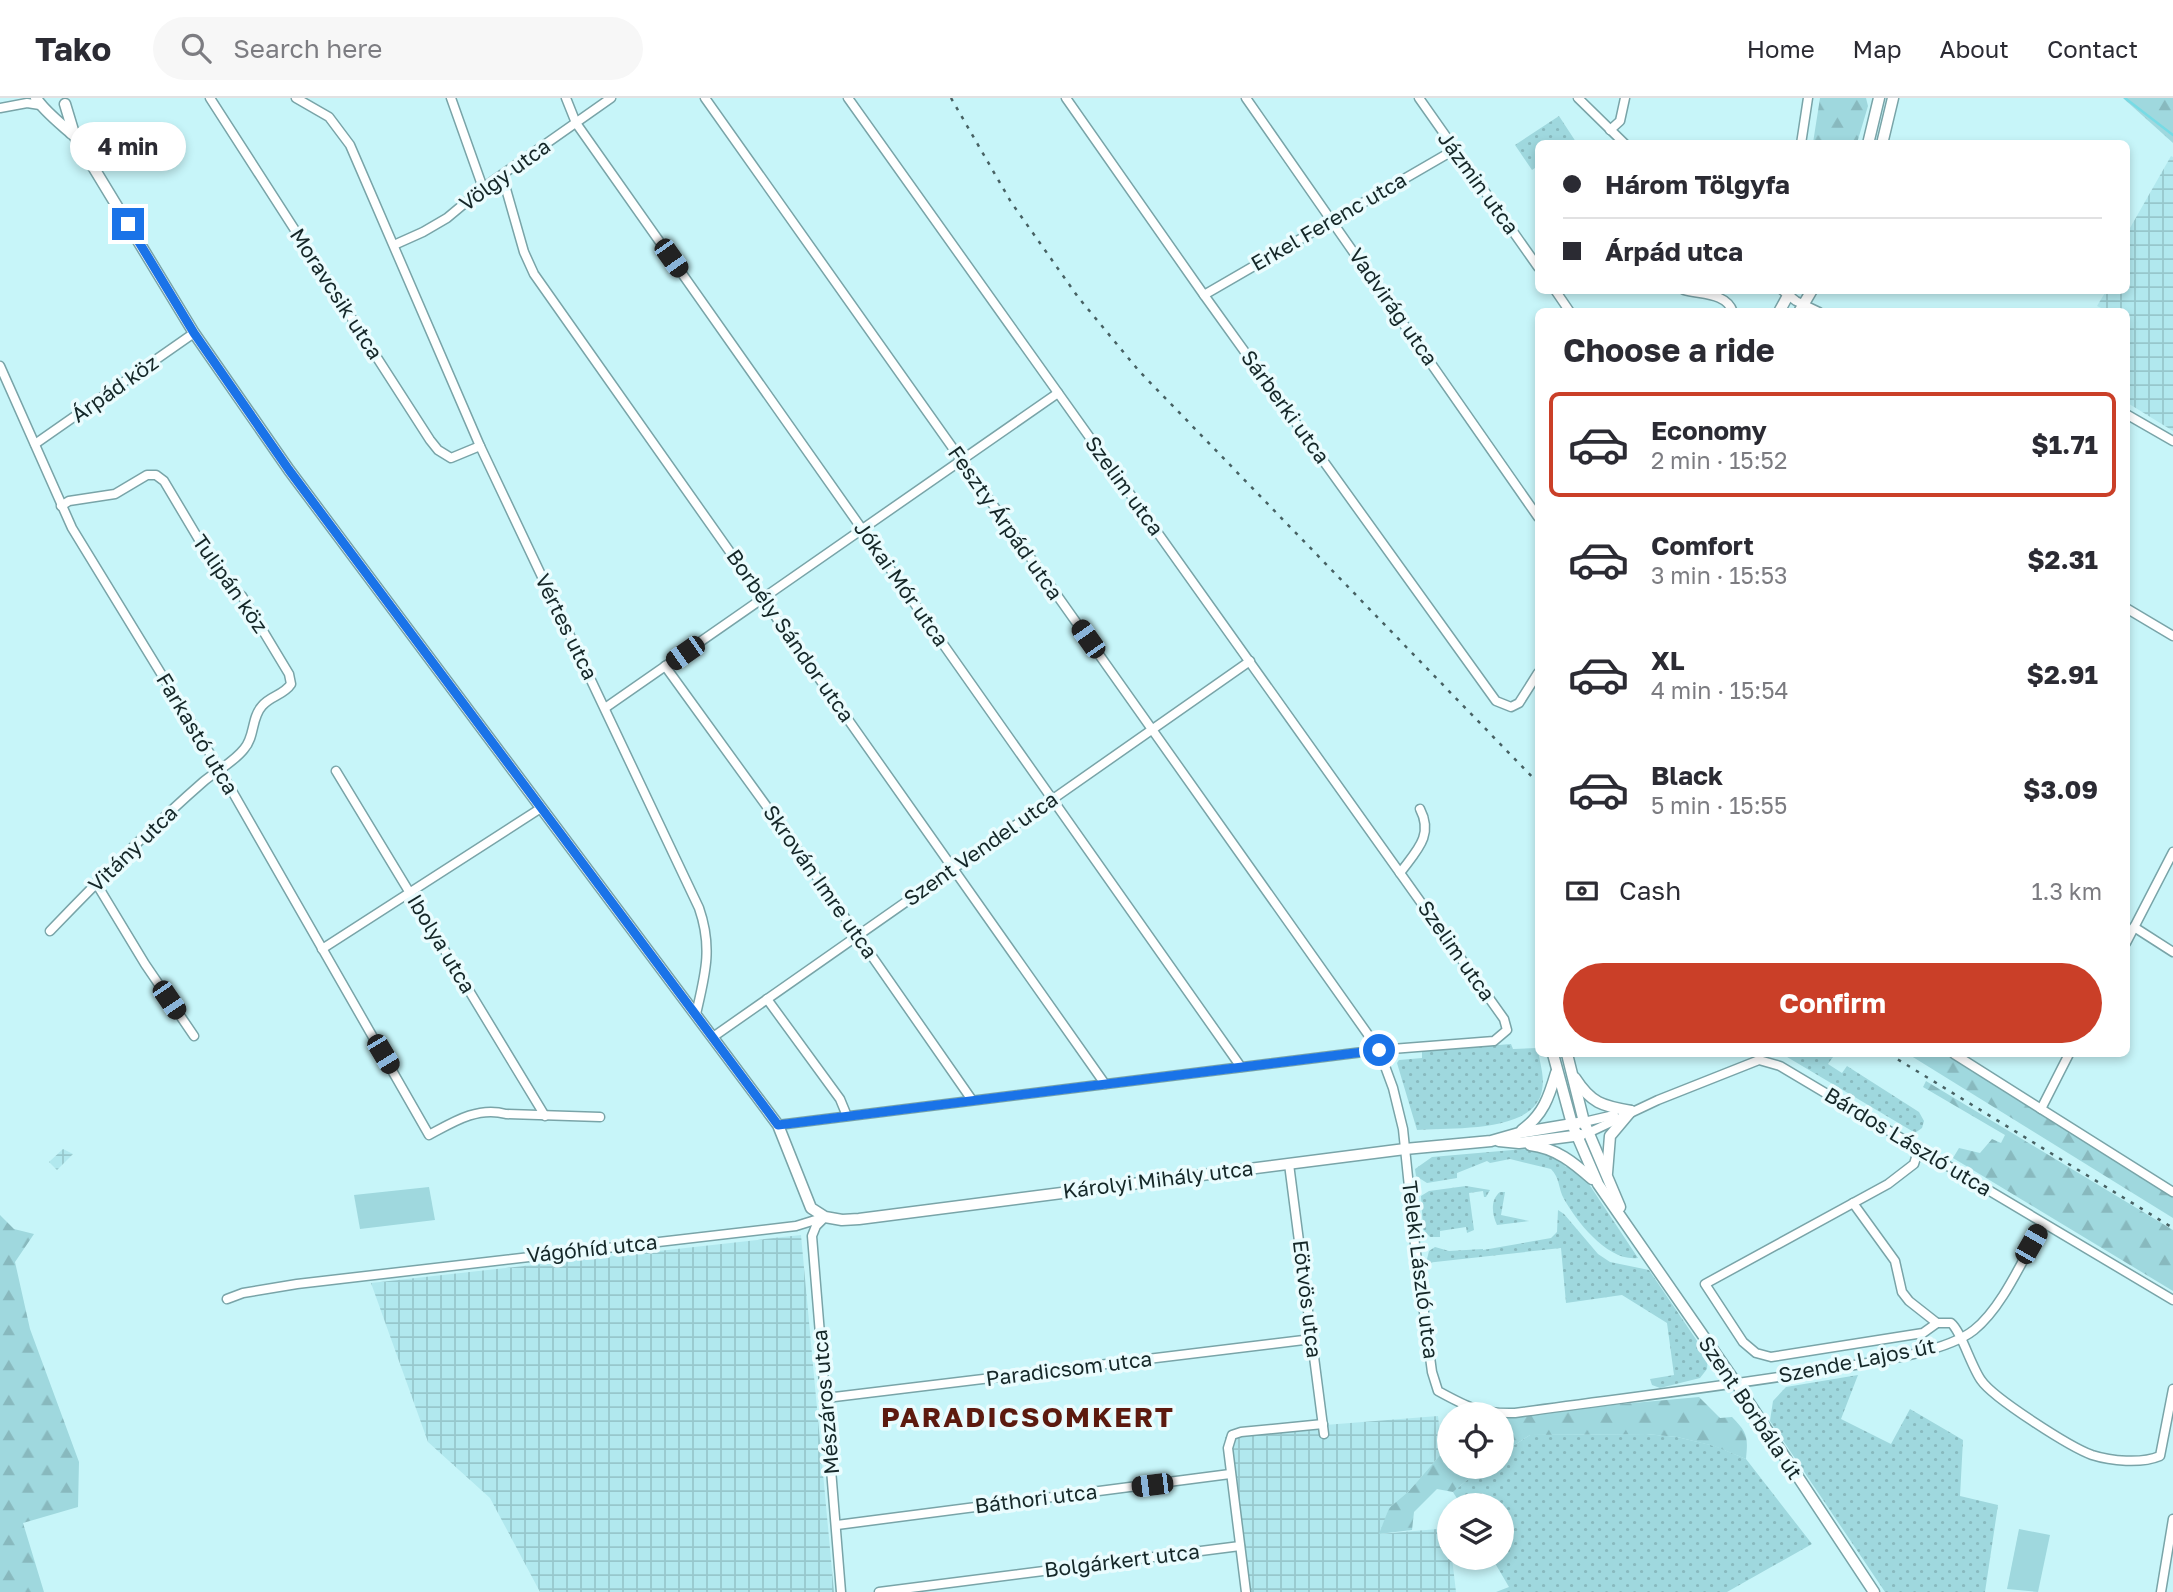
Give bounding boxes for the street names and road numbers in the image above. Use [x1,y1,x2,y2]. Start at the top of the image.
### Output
street label: Jázmin utca [1433,126,1525,239]
street label: Völgy utca [454,132,555,216]
street label: Erkel Ferenc utca [1246,166,1411,276]
street label: Moravcsik utca [285,223,389,364]
street label: Vadvirág utca [1344,243,1444,370]
street label: Sárberki utca [1236,345,1336,468]
street label: Árpád köz [66,349,163,427]
street label: Szelim utca [1080,431,1170,540]
street label: Feszty Árpád utca [943,440,1069,605]
street label: Jókai Mór utca [849,516,955,651]
street label: Tulipán köz [188,529,274,638]
street label: Borbély Sándor utca [721,544,860,727]
street label: Vértes utca [530,569,604,684]
street label: Farkastó utca [151,668,244,799]
street label: Szent Vendel utca [898,785,1062,911]
street label: Vitány utca [82,799,182,897]
street label: Skrován Imre utca [758,800,884,963]
street label: Ibolya utca [402,889,482,998]
street label: Szelim utca [1413,895,1501,1006]
street label: Bárdos László utca [1820,1081,1997,1201]
street label: Károlyi Mihály utca [1061,1154,1255,1204]
street label: Teleki László utca [1397,1179,1445,1360]
street label: Vágóhíd utca [525,1228,659,1268]
street label: Eötvös utca [1288,1238,1328,1359]
street label: Mészáros utca [806,1329,844,1476]
street label: Szent Borbála út [1693,1331,1808,1484]
street label: Szende Lajos út [1776,1332,1937,1388]
street label: Paradicsom utca [984,1345,1153,1391]
street label: Báthori utca [973,1478,1099,1518]
street label: Bolgárkert utca [1043,1538,1201,1582]

